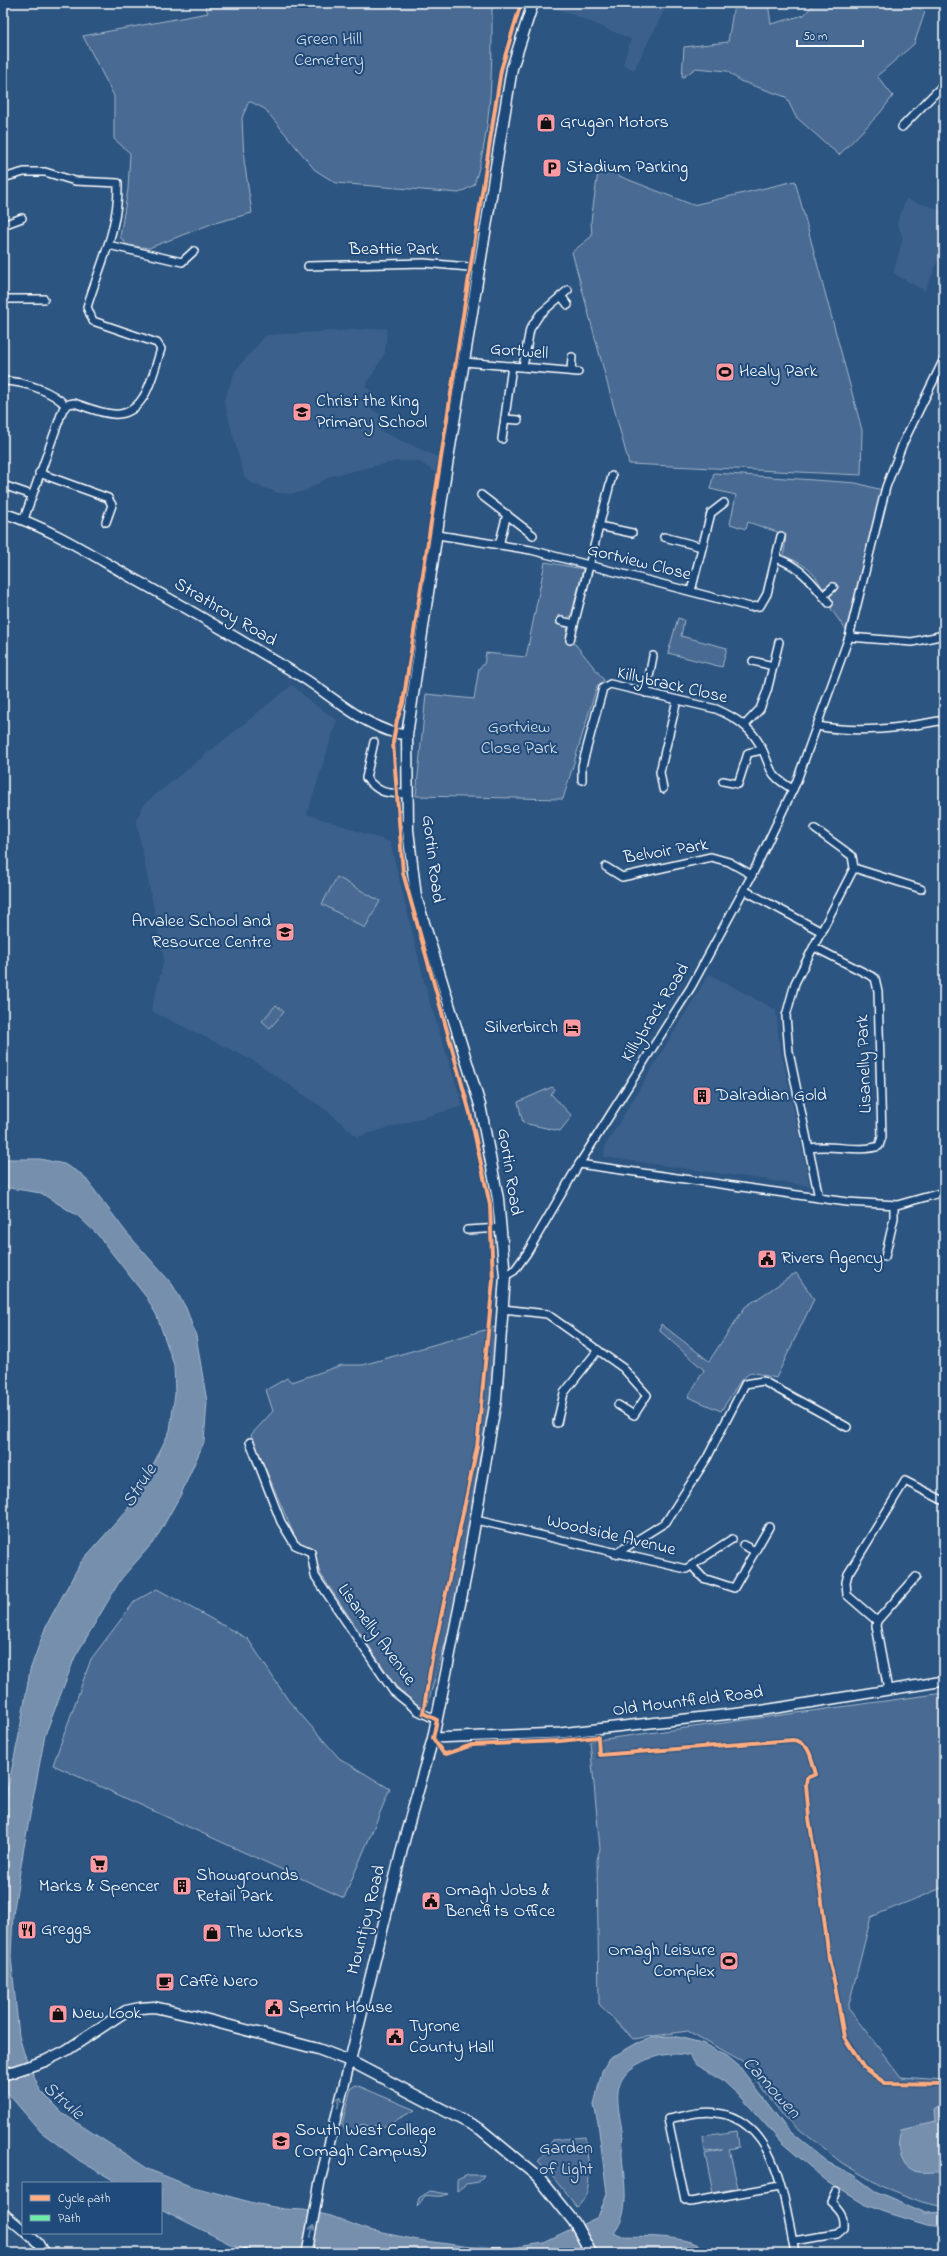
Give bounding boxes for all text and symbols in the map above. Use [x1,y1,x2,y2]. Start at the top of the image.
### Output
scale bar [797,22,863,48]
park label: Green Hill Cemetery [294,27,364,74]
text: 50 m [803,28,827,46]
place label: Grugan Motors [560,110,669,137]
shop icon: Grugan Motors [535,112,557,134]
place label: Stadium Parking [566,155,688,182]
parking icon: Stadium Parking [541,157,563,179]
street label: Beattie Park [348,237,439,263]
street label: Gortwell [489,337,549,367]
place label: Healy Park [739,359,817,385]
sports icon: Healy Park [714,361,736,383]
place label: Christ the King Primary School [316,389,427,436]
school or university icon: Christ the King Primary School [291,401,313,423]
street label: Gortview Close [584,538,695,589]
street label: Strathroy Road [169,572,281,654]
street label: Killybrack Close [614,661,731,712]
park label: Gortview Close Park [481,715,557,762]
street label: Gortin Road [414,814,450,904]
street label: Belvoir Park [621,832,710,872]
place label: Arvalee School and Resource Centre [132,909,272,956]
school or university icon: Arvalee School and Resource Centre [274,921,296,943]
street label: Killybrack Road [615,958,697,1068]
street label: Lisanelly Park [850,1014,880,1114]
place label: Silverbirch [484,1015,558,1041]
hotel icon: Silverbirch [561,1017,583,1039]
place label: Dalradian Gold [715,1083,827,1109]
building icon: Dalradian Gold [691,1085,713,1107]
street label: Gortin Road [489,1126,529,1218]
place label: Rivers Agency [781,1246,883,1273]
public building icon: Rivers Agency [756,1248,778,1270]
water label: Strule [116,1458,165,1513]
street label: Woodside Avenue [544,1509,679,1564]
street label: Lisanelly Avenue [330,1579,422,1692]
street label: Old Mountfield Road [611,1680,765,1724]
supermarket icon: Marks & Spencer [88,1853,110,1875]
street label: Mountjoy Road [341,1862,393,1978]
place label: Showgrounds Retail Park [196,1863,299,1910]
place label: Marks & Spencer [39,1874,160,1900]
building icon: Showgrounds Retail Park [171,1875,193,1897]
place label: Omagh Jobs & Benefits Office [444,1878,556,1925]
public building icon: Omagh Jobs & Benefits Office [420,1890,442,1912]
place label: Greggs [41,1917,91,1944]
restaurant icon: Greggs [16,1919,38,1941]
place label: The Works [226,1920,303,1946]
shop icon: The Works [201,1922,223,1944]
place label: Omagh Leisure Complex [608,1938,716,1985]
sports icon: Omagh Leisure Complex [718,1950,740,1972]
place label: Caffè Nero [179,1969,258,1995]
cafe icon: Caffè Nero [154,1971,176,1993]
place label: Sperrin House [288,1995,393,2021]
public building icon: Sperrin House [263,1997,285,2019]
place label: New Look [72,2001,141,2027]
shop icon: New Look [47,2003,69,2025]
place label: Tyrone County Hall [409,2014,494,2061]
public building icon: Tyrone County Hall [384,2026,406,2048]
water label: Camowen [736,2051,807,2126]
water label: Strule [36,2075,91,2128]
one-way arrow [336,2096,344,2109]
place label: South West College (Omagh Campus) [295,2118,437,2166]
school or university icon: South West College (Omagh Campus) [270,2130,292,2152]
park label: Garden of Light [539,2136,593,2184]
legend [22,2182,162,2234]
text: Cycle path [58,2190,110,2209]
text: Path [58,2210,81,2228]
one-way arrow [308,2225,316,2238]

